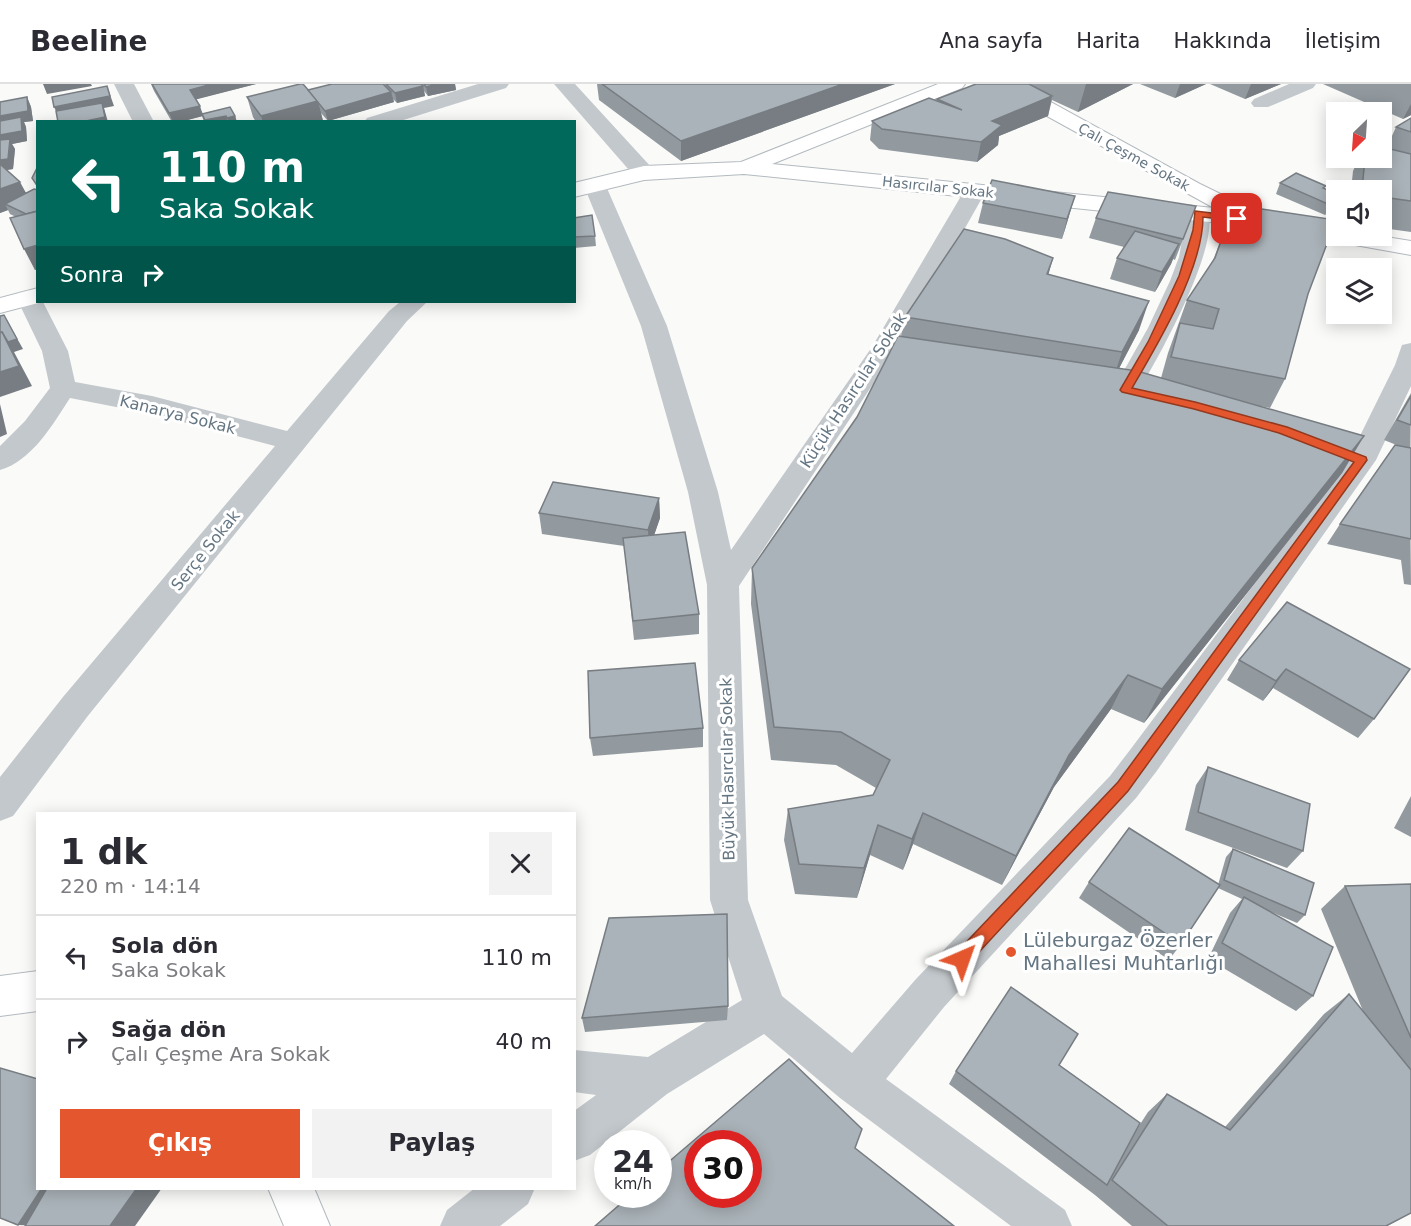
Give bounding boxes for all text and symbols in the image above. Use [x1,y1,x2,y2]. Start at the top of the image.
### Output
text: Beeline [30,25,147,58]
text: Ana sayfa [939,29,1043,53]
text: Harita [1076,29,1140,53]
text: Hakkında [1173,29,1272,53]
text: İletişim [1305,29,1381,53]
north arrow [1326,102,1392,168]
map controls [1326,102,1392,324]
street label: Çalı Çeşme Sokak [1075,120,1193,195]
text: 110 m [159,143,305,192]
icon: left [60,144,138,222]
street label: Hasırcılar Sokak [881,173,995,201]
button: sound [1326,180,1392,246]
text: Saka Sokak [159,193,314,224]
pin [1211,193,1262,244]
icon: arrive [1220,202,1253,235]
icon: right [136,258,169,291]
button: layers [1326,258,1392,324]
text: Sonra [60,262,124,287]
street label: Küçük Hasırcılar Sokak [796,309,911,471]
street label: Kanarya Sokak [118,391,239,438]
street label: Serçe Sokak [167,506,244,594]
street label: Büyük Hasırcılar Sokak [716,677,739,861]
text: 1 dk [60,831,147,872]
button: close [489,832,552,895]
text: 220 m · 14:14 [60,874,201,898]
position arrow [930,927,994,991]
place label: Lüleburgaz Özerler Mahallesi Muhtarlığı [1023,928,1224,975]
text: Sola dön [111,933,219,958]
icon: left [60,941,93,974]
text: 110 m [482,945,552,970]
marker: Lüleburgaz Özerler Mahallesi Muhtarlığı [1004,945,1018,959]
text: Saka Sokak [111,958,226,982]
text: Sağa dön [111,1017,226,1042]
icon: right [60,1025,93,1058]
text: 40 m [496,1029,552,1054]
text: Çalı Çeşme Ara Sokak [111,1042,330,1066]
button: Çıkış [60,1109,300,1178]
button: Paylaş [312,1109,552,1178]
speed limit sign: 30 [684,1130,762,1208]
text: 24 [612,1144,654,1179]
text: km/h [614,1175,652,1193]

